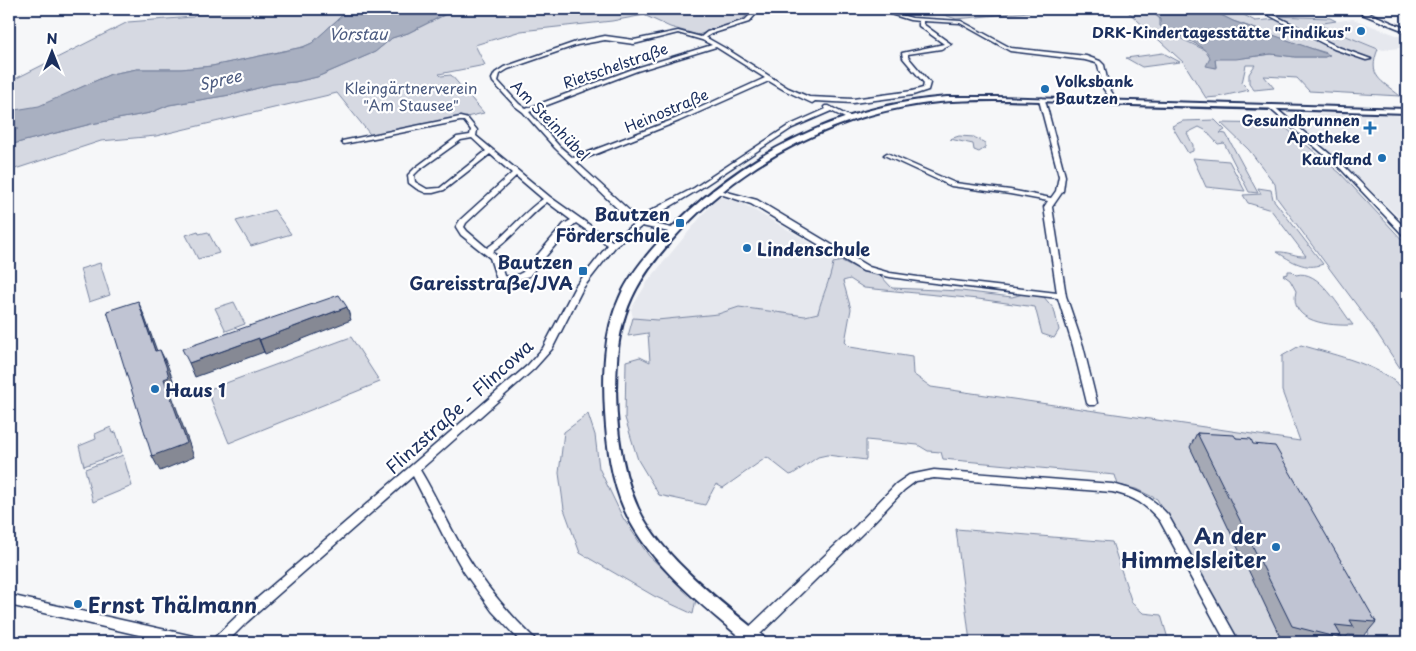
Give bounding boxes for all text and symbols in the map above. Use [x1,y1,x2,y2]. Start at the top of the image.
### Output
place label: DRK-Kindertagesstätte "Findikus" [1092,20,1351,43]
water label: Vorstau [329,21,389,45]
marker: DRK-Kindertagesstätte "Findikus" [1355,25,1367,37]
north arrow [28,28,78,78]
text: N [46,28,58,49]
street label: Rietschelstraße [559,36,671,94]
water label: Spree [196,62,245,96]
place label: Volksbank Bautzen [1055,69,1134,109]
street label: Am Steinhübel [506,74,596,166]
park label: Kleingärtnerverein "Am Stausee" [344,76,478,116]
street label: Heinostraße [621,82,711,138]
marker: Volksbank Bautzen [1039,83,1051,95]
place label: Gesundbrunnen Apotheke [1242,108,1360,148]
marker: Gesundbrunnen Apotheke [1364,122,1376,134]
place label: Kaufland [1302,147,1372,170]
marker: Kaufland [1376,152,1388,164]
place label: Bautzen Förderschule [556,200,670,248]
marker: Bautzen Förderschule [674,217,686,229]
place label: Lindenschule [757,235,870,262]
marker: Lindenschule [741,242,753,254]
place label: Bautzen Gareisstraße/JVA [409,248,573,296]
marker: Bautzen Gareisstraße/JVA [577,265,589,277]
street label: Flinzstraße - Flincowa [379,332,539,480]
place label: Haus 1 [165,376,226,403]
marker: Haus 1 [149,383,161,395]
place label: An der Himmelsleiter [1121,519,1266,575]
marker: An der Himmelsleiter [1270,541,1282,553]
place label: Ernst Thälmann [88,588,257,620]
marker: Ernst Thälmann [72,598,84,610]

